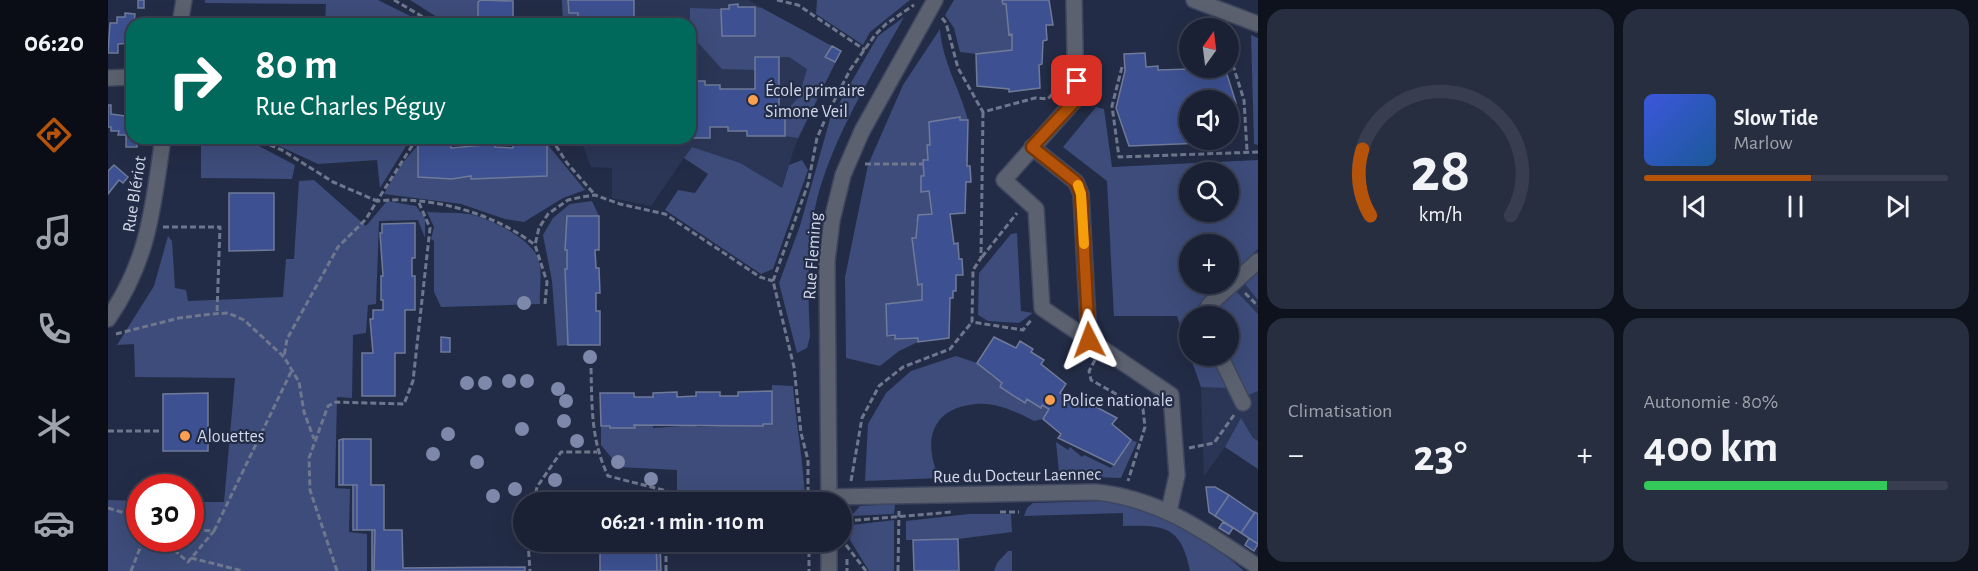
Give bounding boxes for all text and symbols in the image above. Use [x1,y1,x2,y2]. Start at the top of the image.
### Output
north arrow [1179,18,1239,78]
map controls [1179,18,1239,366]
text: 06:20 [24,29,84,56]
icon: right [156,42,234,120]
text: 80 m [255,44,338,86]
pin [1051,55,1102,106]
icon: arrive [1060,64,1093,97]
place label: École primaire Simone Veil [765,79,865,121]
button: sound [1179,90,1239,150]
text: Rue Charles Péguy [255,93,446,120]
marker: École primaire Simone Veil [746,93,760,107]
text: Slow Tide [1734,107,1818,129]
icon: directions [33,114,75,156]
text: Marlow [1734,133,1793,153]
text: 28 [1410,140,1470,202]
street label: Rue Blériot [120,154,150,234]
button: search [1179,162,1239,222]
icon: previous [1678,190,1711,223]
icon: pause [1779,190,1812,223]
icon: next [1881,190,1914,223]
text: km/h [1418,204,1462,225]
icon: music [33,211,75,253]
street label: Rue Fleming [801,212,825,300]
button: + [1179,234,1239,294]
button: − [1179,306,1239,366]
icon: phone [33,308,75,350]
position arrow [1057,308,1121,372]
place label: Police nationale [1062,392,1173,410]
text: Autonomie · 80% [1644,392,1778,412]
marker: Police nationale [1043,393,1057,407]
text: Climatisation [1288,401,1392,421]
icon: climate [33,405,75,447]
text: 400 km [1644,425,1778,470]
place label: Alouettes [197,428,264,446]
marker: Alouettes [178,429,192,443]
text: 23° [1413,434,1467,479]
text: − [1288,439,1304,472]
text: + [1577,439,1593,472]
street label: Rue du Docteur Laennec [933,466,1101,486]
speed limit sign: 30 [126,474,204,552]
icon: car [33,502,75,544]
text: 06:21 · 1 min · 110 m [601,511,764,533]

